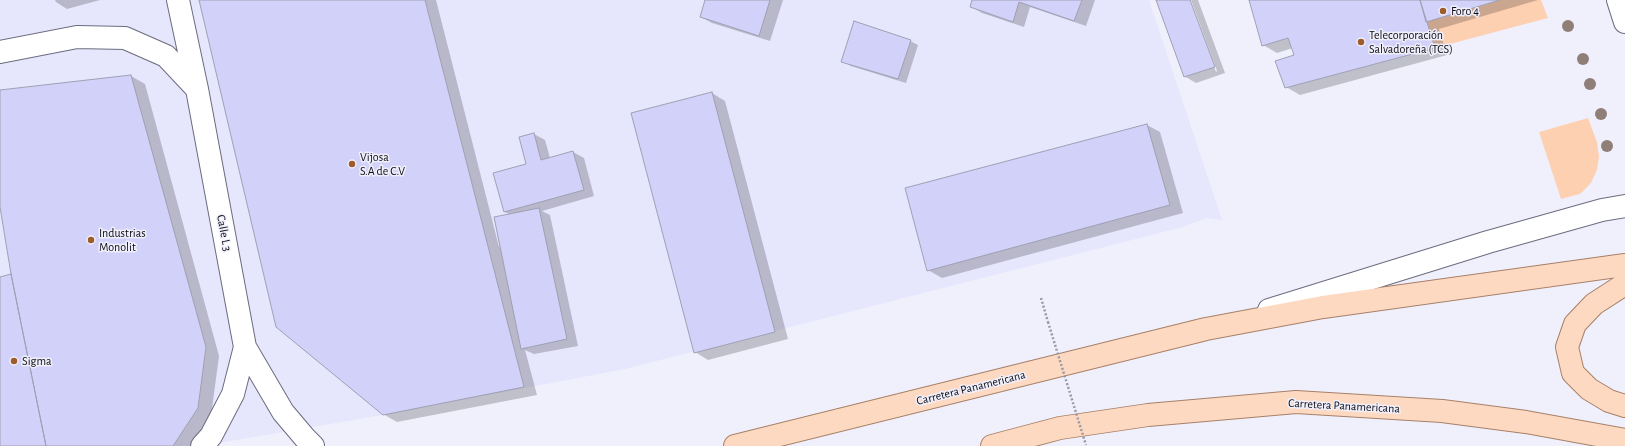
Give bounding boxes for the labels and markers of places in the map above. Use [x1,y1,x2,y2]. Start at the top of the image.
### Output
place label: Foro 4 [1451,4,1479,18]
marker: Foro 4 [1438,6,1448,16]
place label: Telecorporación Salvadoreña (TCS) [1369,28,1453,56]
marker: Telecorporación Salvadoreña (TCS) [1356,37,1366,47]
place label: Vijosa S.A de C.V [360,150,405,178]
marker: Vijosa S.A de C.V [347,159,357,169]
place label: Industrias Monolit [99,226,146,254]
marker: Industrias Monolit [86,235,96,245]
place label: Sigma [22,354,52,368]
marker: Sigma [9,356,19,366]

